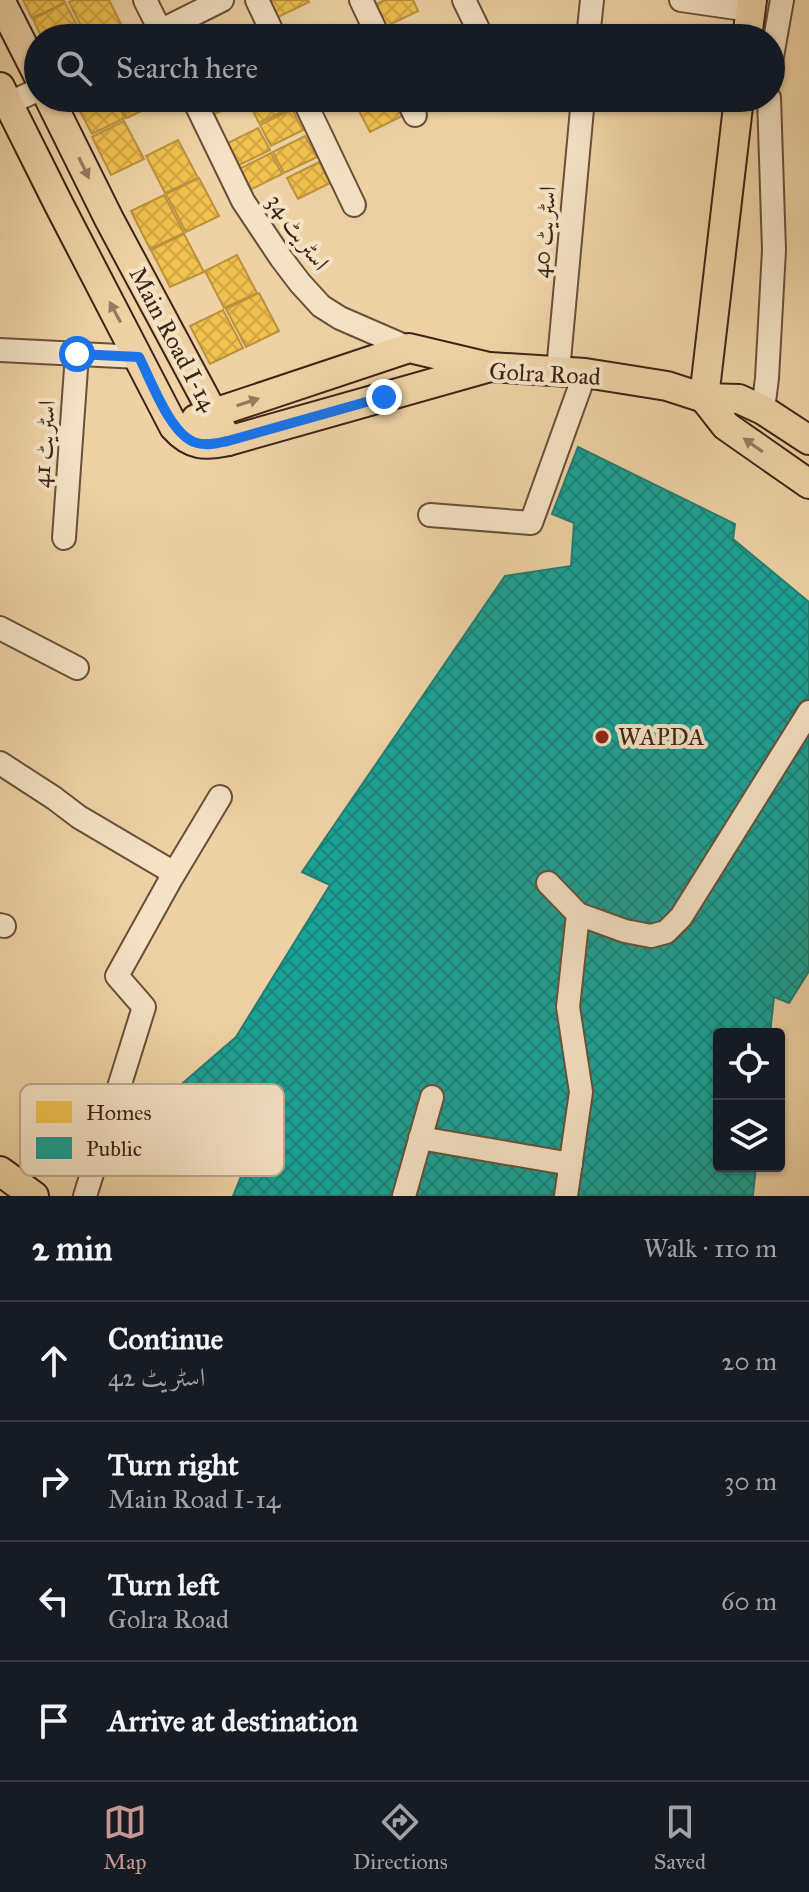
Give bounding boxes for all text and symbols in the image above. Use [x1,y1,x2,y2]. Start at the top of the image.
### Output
search box [24,24,785,112]
icon: search [52,46,96,90]
text: Search here [116,50,258,86]
one-way arrow [77,156,91,180]
street label: اسٹریٹ 40 [525,185,563,279]
street label: اسٹریٹ 34 [260,188,336,276]
street label: Main Road I-14 [122,262,224,417]
one-way arrow [109,300,122,323]
route start [59,336,95,372]
street label: Golra Road [488,356,602,392]
route end [366,379,402,415]
one-way arrow [236,395,260,407]
street label: اسٹریٹ 41 [26,399,62,489]
one-way arrow [742,438,763,453]
place label: WAPDA [618,722,704,752]
marker: WAPDA [593,728,611,746]
map controls [713,1028,785,1172]
button: locate [713,1028,785,1100]
legend [20,1084,284,1176]
text: Homes [86,1099,152,1126]
button: layers [713,1100,785,1172]
text: Public [86,1135,142,1162]
text: 2 min [32,1228,112,1269]
text: Walk · 110 m [644,1232,777,1264]
text: Continue [108,1321,223,1357]
icon: ahead [32,1339,76,1383]
text: 20 m [722,1345,777,1377]
text: اسٹریٹ 42 [108,1361,206,1393]
text: Turn right [108,1447,239,1483]
icon: right [32,1459,76,1503]
text: 30 m [724,1465,777,1497]
text: Main Road I-14 [108,1483,280,1515]
text: Turn left [108,1567,219,1603]
icon: left [32,1579,76,1623]
text: 60 m [721,1585,777,1617]
text: Golra Road [108,1603,229,1635]
icon: arrive [32,1699,76,1743]
text: Arrive at destination [108,1703,358,1739]
tab: Map [103,1800,147,1875]
tab: Directions [353,1800,448,1875]
tab: Saved [654,1800,706,1875]

